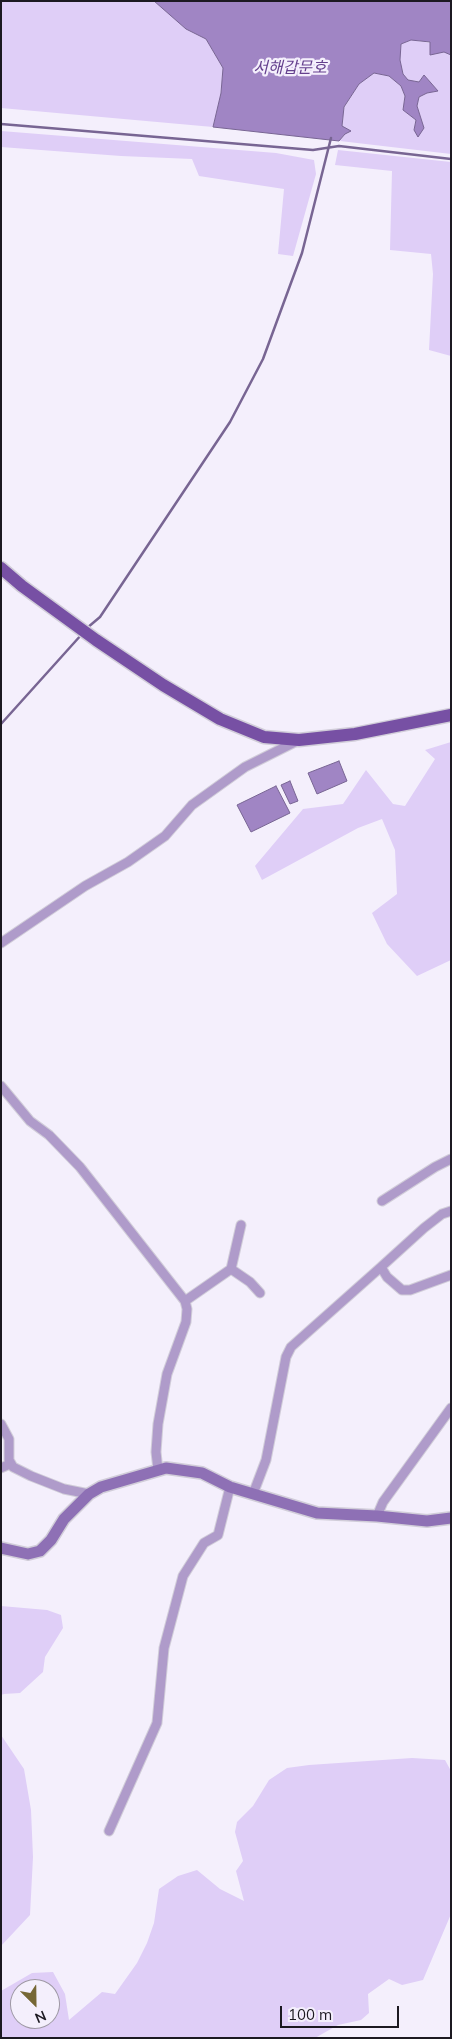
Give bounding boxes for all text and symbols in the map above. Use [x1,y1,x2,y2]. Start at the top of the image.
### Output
water label: 서해갑문호 [253,58,327,78]
north arrow [10,1979,60,2029]
scale bar [282,1996,401,2028]
text: 100 m [288,2005,332,2024]
text: N [32,2007,49,2027]

